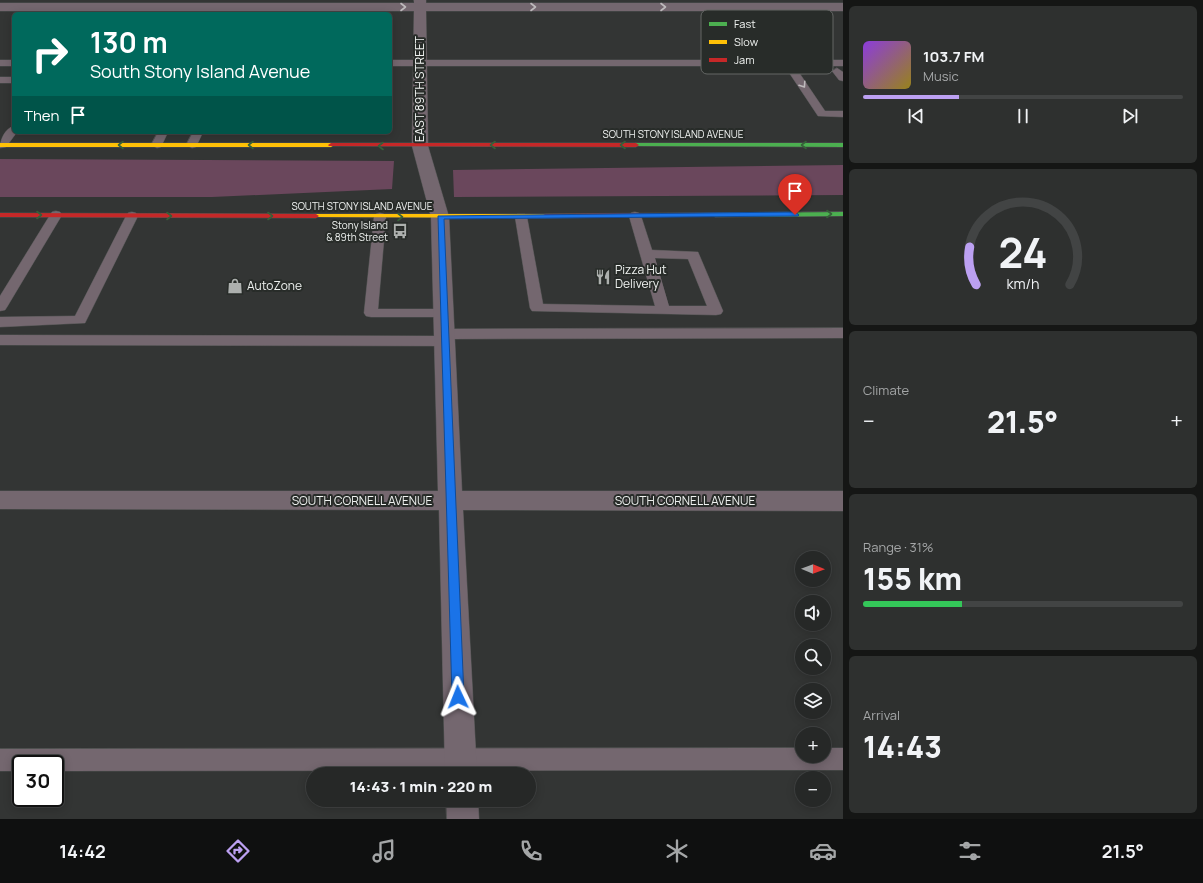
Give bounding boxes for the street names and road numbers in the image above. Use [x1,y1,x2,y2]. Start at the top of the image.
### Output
street label: EAST 89TH STREET [411,35,428,142]
street label: SOUTH STONY ISLAND AVENUE [602,127,744,141]
street label: SOUTH STONY ISLAND AVENUE [291,199,433,213]
street label: SOUTH CORNELL AVENUE [292,492,432,509]
street label: SOUTH CORNELL AVENUE [615,492,755,509]

